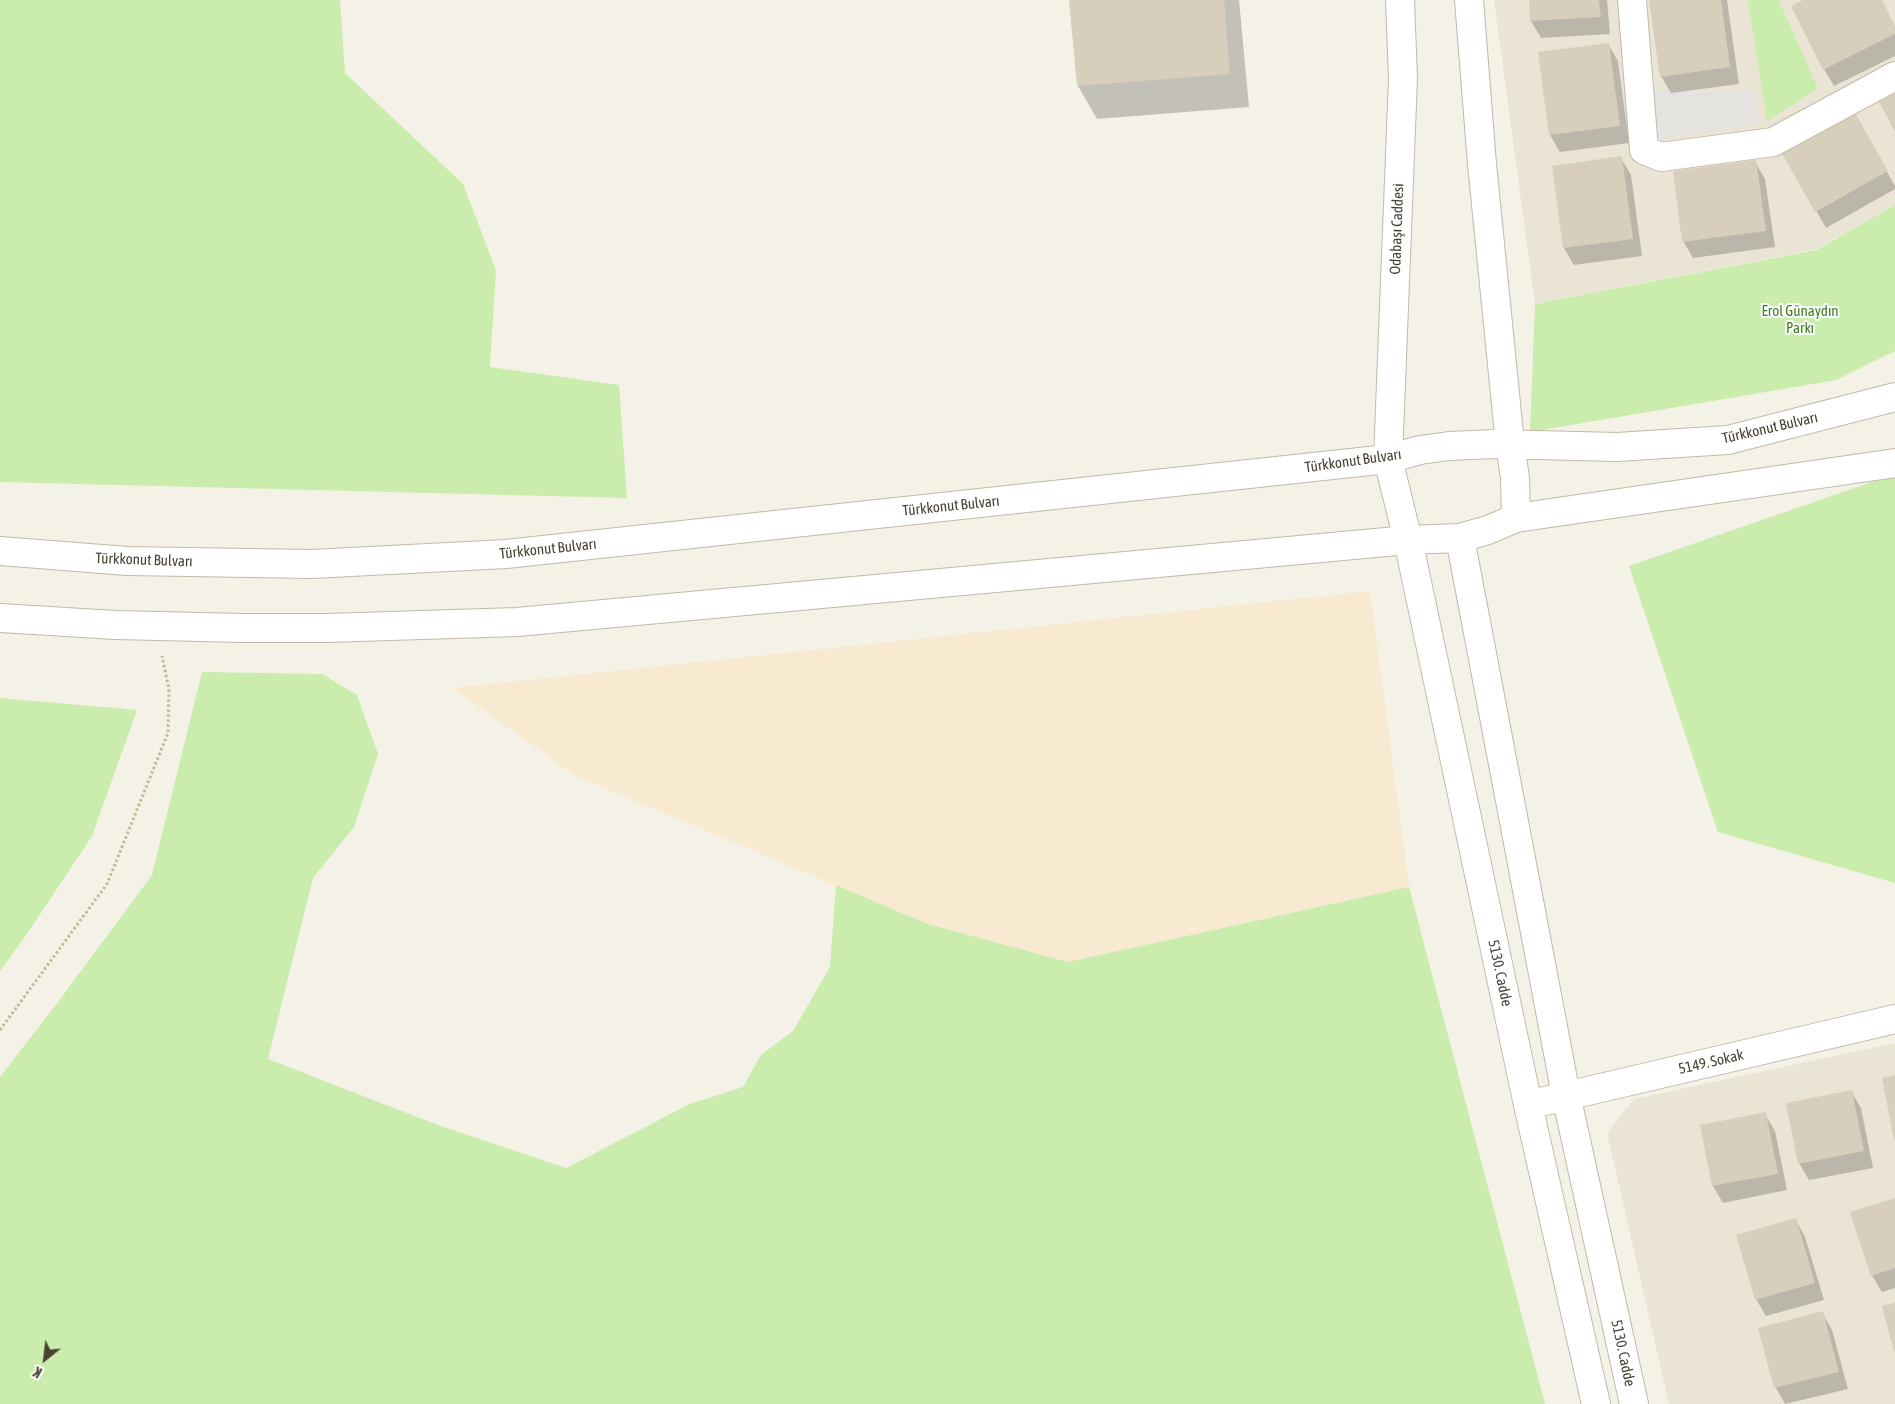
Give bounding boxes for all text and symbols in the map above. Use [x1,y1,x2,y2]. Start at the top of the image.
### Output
street label: Odabaşı Caddesi [1386,183,1408,275]
park label: Erol Günaydın Parkı [1761,302,1839,337]
street label: Türkkonut Bulvarı [1721,408,1819,448]
street label: Türkkonut Bulvarı [1304,445,1402,477]
street label: Türkkonut Bulvarı [902,492,1000,520]
street label: Türkkonut Bulvarı [499,535,597,563]
street label: Türkkonut Bulvarı [95,549,193,571]
street label: 5130. Cadde [1484,938,1516,1008]
street label: 5149. Sokak [1677,1046,1745,1078]
street label: 5130. Cadde [1607,1318,1639,1388]
north arrow [20,1334,70,1384]
text: K [31,1363,45,1381]

